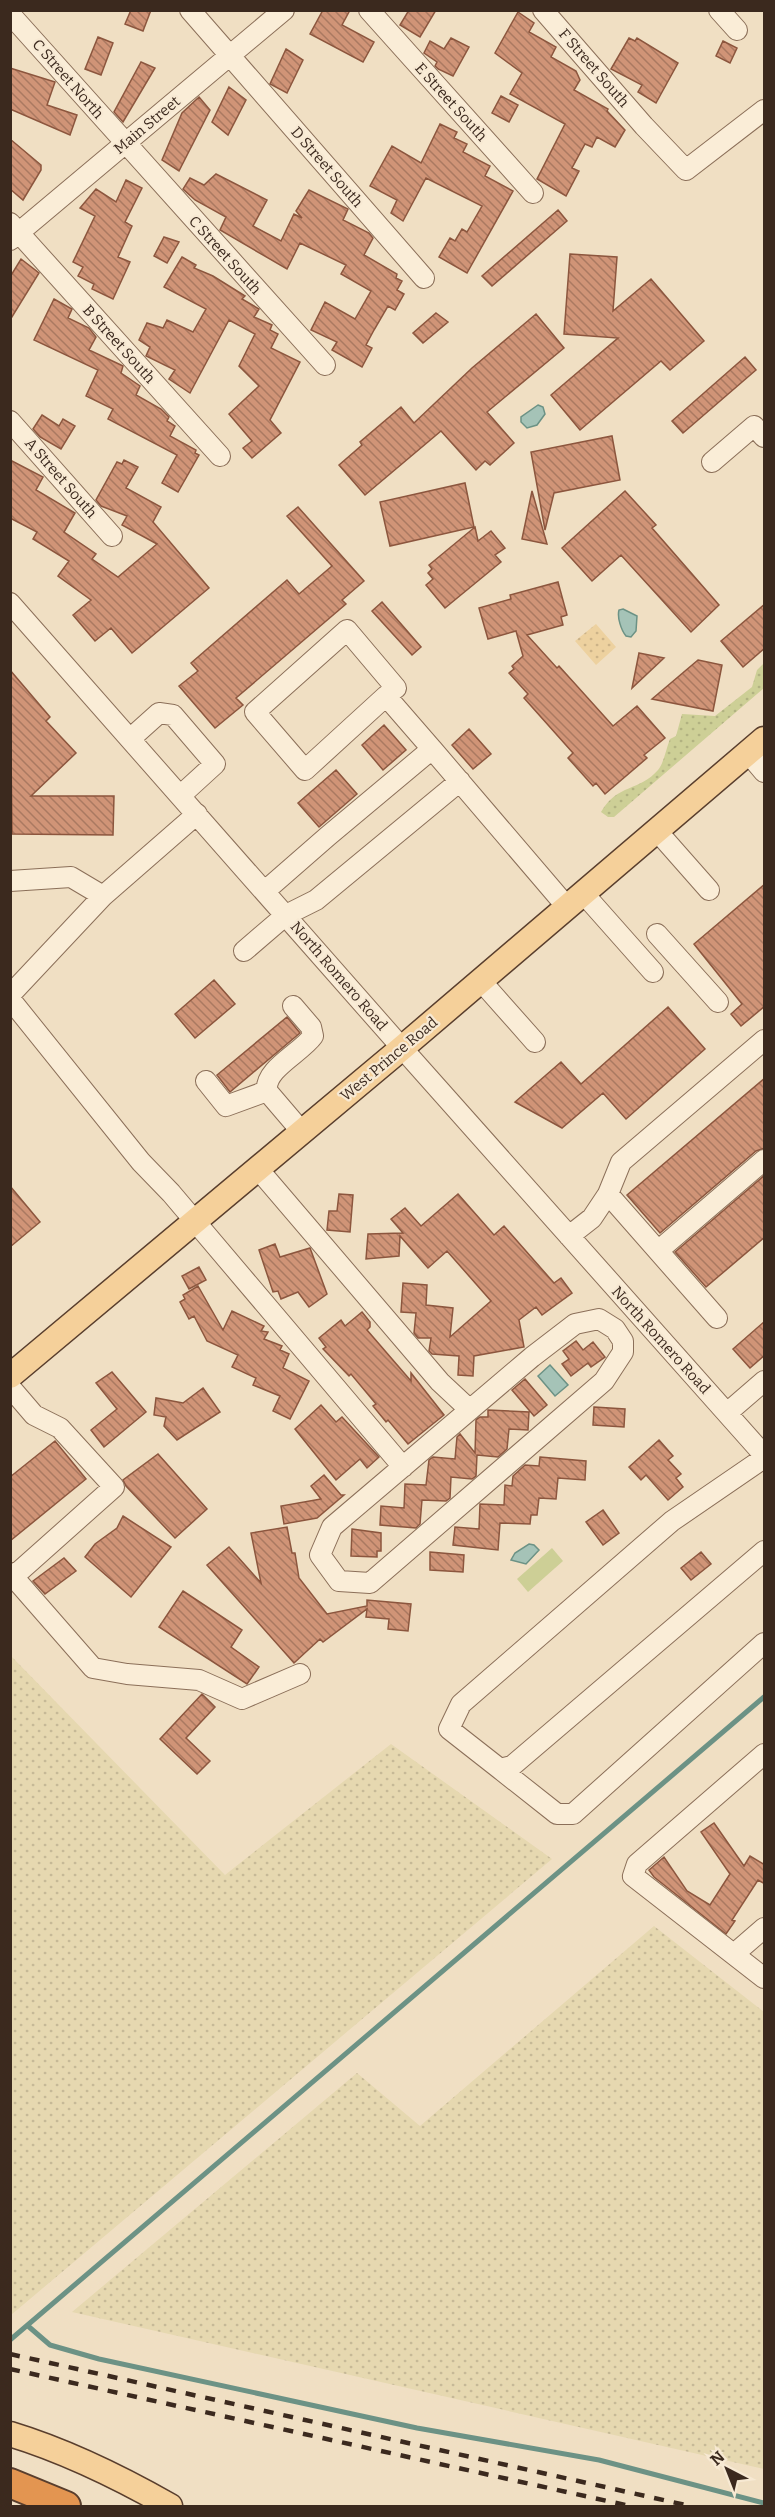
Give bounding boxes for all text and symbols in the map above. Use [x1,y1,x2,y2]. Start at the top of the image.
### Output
street label: F Street South [555,25,633,111]
street label: C Street North [29,36,108,123]
street label: E Street South [411,59,491,145]
street label: Main Street [110,92,184,158]
street label: D Street South [287,123,367,211]
street label: C Street South [185,212,265,298]
street label: B Street South [79,301,159,387]
street label: A Street South [21,434,101,522]
street label: North Romero Road [287,918,391,1034]
street label: West Prince Road [337,1013,441,1105]
street label: North Romero Road [608,1283,714,1398]
north arrow [697,2439,757,2499]
text: N [706,2447,728,2469]

